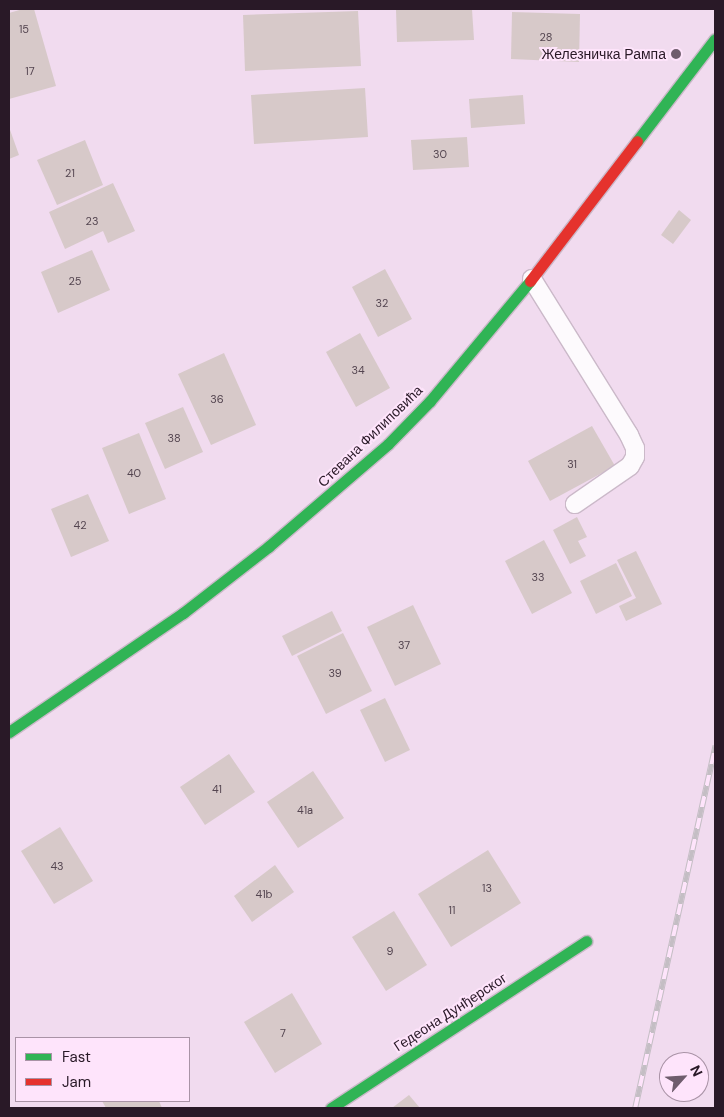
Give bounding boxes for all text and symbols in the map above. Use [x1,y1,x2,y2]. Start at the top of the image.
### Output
house number: 15 [19,22,29,36]
house number: 28 [540,30,552,44]
place label: Железничка Рампа [541,46,666,62]
marker: Железничка Рампа [670,48,682,60]
house number: 17 [25,64,35,78]
house number: 30 [433,147,447,161]
house number: 21 [65,166,75,180]
house number: 23 [86,214,98,228]
house number: 25 [68,274,82,288]
house number: 32 [376,296,388,310]
house number: 34 [351,363,365,377]
street label: Стевана Филиповића [314,382,426,490]
house number: 36 [210,392,224,406]
house number: 38 [167,431,181,445]
house number: 31 [567,457,577,471]
house number: 40 [127,466,141,480]
house number: 42 [73,518,87,532]
house number: 33 [531,570,545,584]
house number: 37 [398,638,410,652]
house number: 39 [328,666,342,680]
house number: 41 [212,782,222,796]
house number: 41a [297,803,313,817]
house number: 43 [50,859,64,873]
house number: 13 [482,881,492,895]
house number: 41b [256,887,272,901]
house number: 11 [449,903,455,917]
house number: 9 [387,944,393,958]
street label: Гедеона Дунђерског [390,969,510,1055]
house number: 7 [280,1026,286,1040]
legend [15,1037,190,1102]
text: Fast [62,1047,91,1067]
north arrow [659,1052,709,1102]
text: N [686,1062,707,1079]
text: Jam [62,1072,91,1092]

